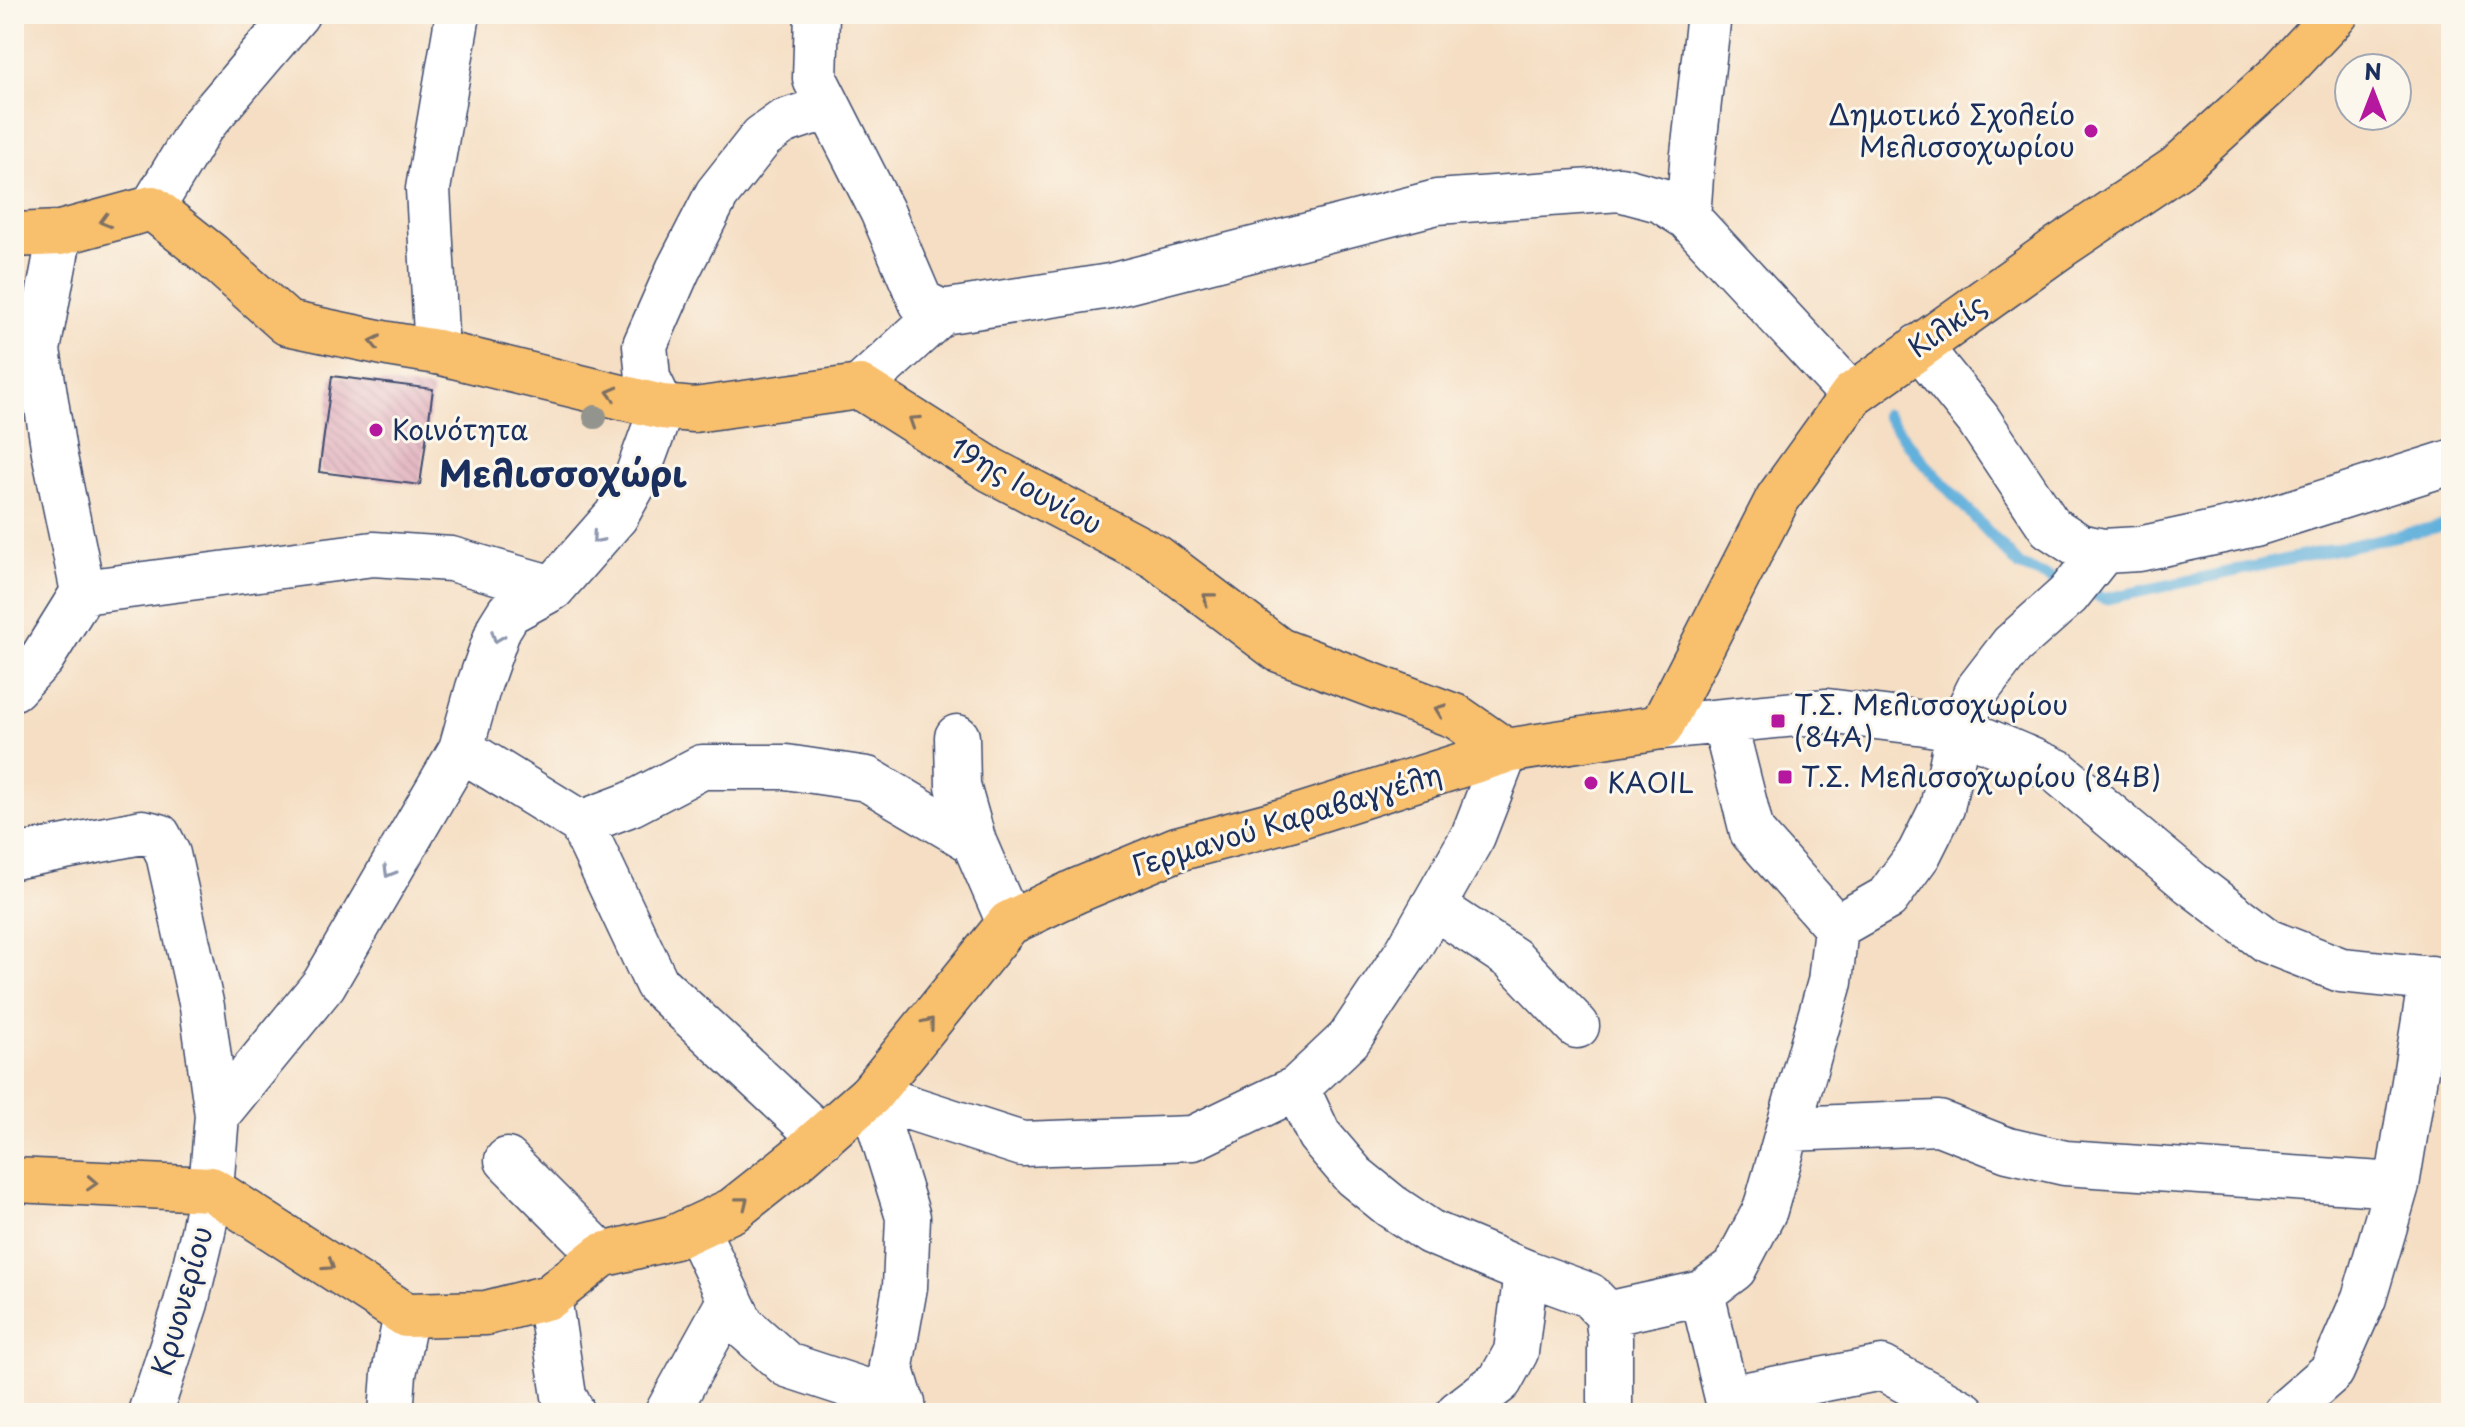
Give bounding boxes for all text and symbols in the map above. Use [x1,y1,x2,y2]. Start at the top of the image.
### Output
north arrow [2333,52,2413,132]
text: N [2364,54,2382,87]
place label: Δημοτικό Σχολείο Μελισσοχωρίου [1829,92,2075,167]
marker: Δημοτικό Σχολείο Μελισσοχωρίου [2082,122,2100,140]
one-way arrow [99,212,113,228]
street label: Κιλκίς [1898,282,1994,367]
one-way arrow [369,334,383,351]
one-way arrow [605,386,619,403]
place label: Κοινότητα [392,407,528,450]
one-way arrow [908,416,923,431]
marker: Κοινότητα [367,421,385,439]
street label: 19ης Ιουνίου [943,425,1111,544]
district label: Μελισσοχώρι [439,445,687,499]
one-way arrow [592,529,606,543]
one-way arrow [1203,593,1217,608]
one-way arrow [490,629,507,643]
place label: Τ.Σ. Μελισσοχωρίου (84Α) [1794,682,2068,757]
one-way arrow [1434,703,1448,720]
marker: Τ.Σ. Μελισσοχωρίου (84Α) [1769,712,1787,730]
street label: Γερμανού Καραβαγγέλη [1126,751,1447,886]
place label: Τ.Σ. Μελισσοχωρίου (84Β) [1801,754,2161,797]
place label: KAOIL [1607,760,1694,803]
marker: Τ.Σ. Μελισσοχωρίου (84Β) [1776,768,1794,786]
marker: KAOIL [1582,774,1600,792]
one-way arrow [383,863,399,878]
one-way arrow [919,1017,934,1032]
one-way arrow [86,1175,99,1192]
one-way arrow [734,1198,749,1212]
street label: Κρυονερίου [139,1221,222,1380]
one-way arrow [321,1256,335,1271]

